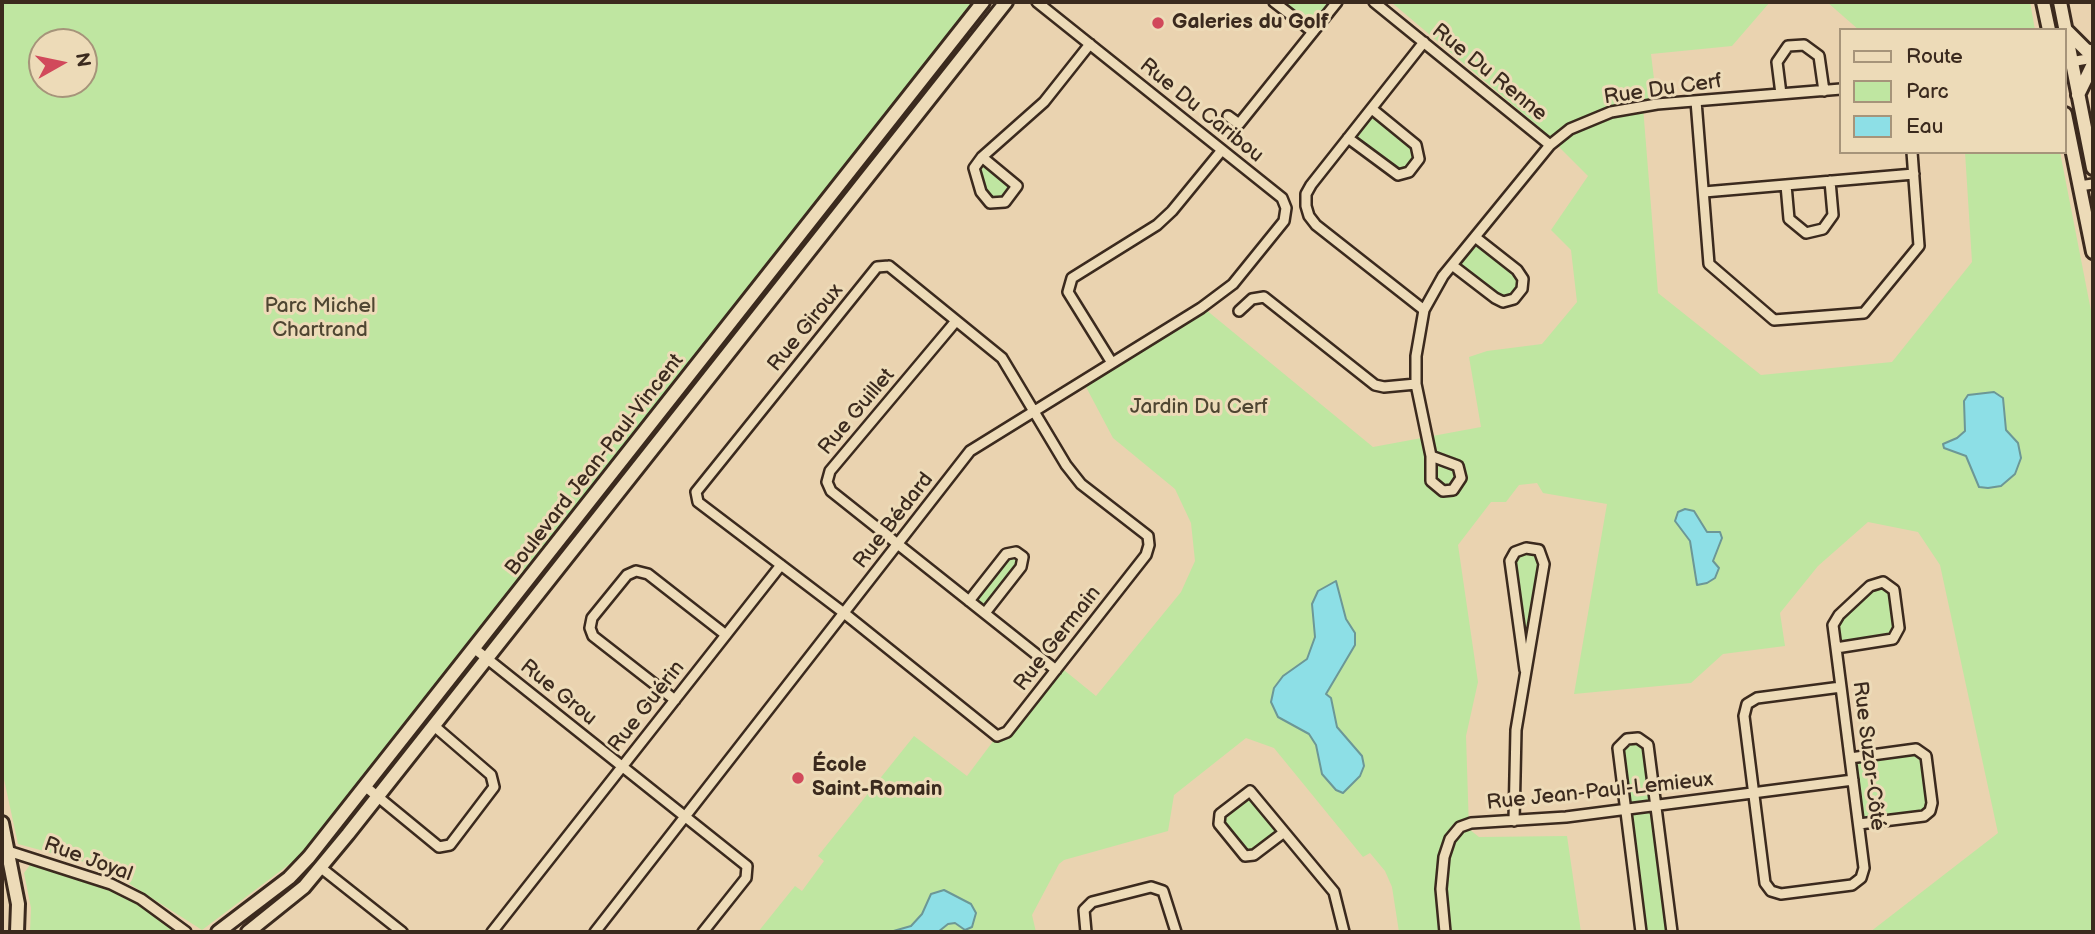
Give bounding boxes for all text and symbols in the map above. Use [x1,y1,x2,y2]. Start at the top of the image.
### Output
place label: Galeries du Golf [1172,10,1329,36]
marker: Galeries du Golf [1150,15,1166,31]
street label: Rue Du Renne [1426,19,1552,127]
north arrow [28,28,98,98]
legend [1840,28,2067,154]
text: Route [1906,44,1963,69]
text: N [70,51,95,69]
street label: Rue Du Caribou [1134,53,1268,169]
street label: Rue Du Cerf [1602,69,1724,111]
text: Parc [1906,79,1949,104]
text: Eau [1906,114,1943,139]
street label: Rue Giroux [763,279,849,377]
park label: Parc Michel Chartrand [264,294,376,344]
street label: Boulevard Jean-Paul-Vincent [501,349,689,581]
street label: Rue Guillet [814,364,900,460]
park label: Jardin Du Cerf [1130,395,1268,421]
street label: Rue Bédard [849,468,939,574]
street label: Rue Germain [1009,581,1107,697]
street label: Rue Grou [515,655,601,731]
street label: Rue Guérin [603,656,691,758]
street label: Rue Suzor-Côté [1846,680,1890,832]
place label: École Saint-Romain [812,753,942,803]
street label: Rue Jean-Paul-Lemieux [1485,768,1715,816]
marker: École Saint-Romain [790,770,806,786]
street label: Rue Joyal [40,832,136,888]

